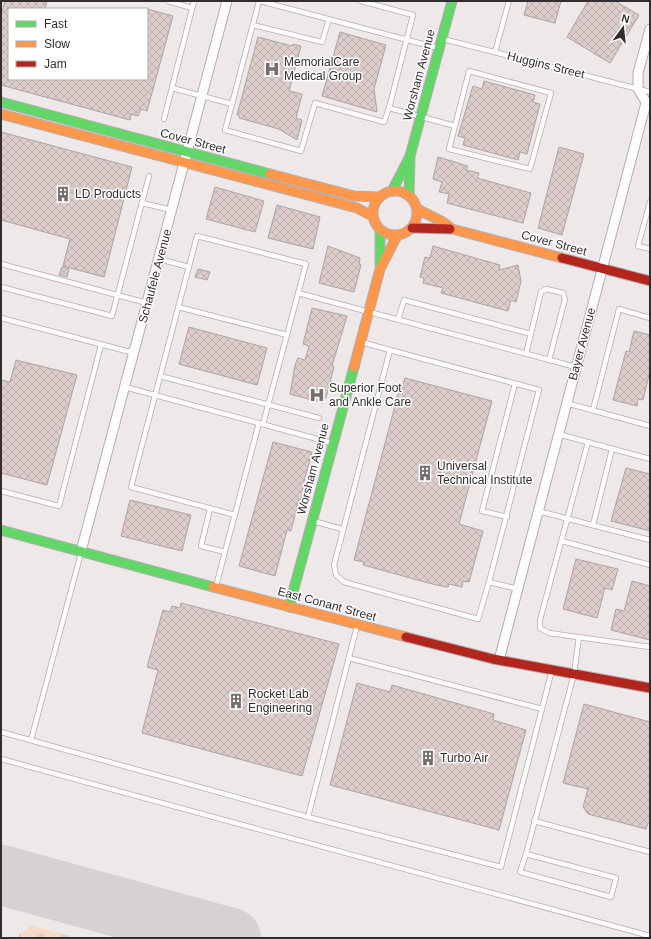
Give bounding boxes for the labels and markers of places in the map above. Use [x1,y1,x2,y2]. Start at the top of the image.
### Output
place label: MemorialCare Medical Group [284,55,362,83]
hospital icon: MemorialCare Medical Group [263,60,281,78]
building icon: LD Products [54,185,72,203]
place label: LD Products [75,187,141,201]
place label: Superior Foot and Ankle Care [329,381,411,409]
hospital icon: Superior Foot and Ankle Care [308,386,326,404]
place label: Universal Technical Institute [437,459,533,487]
building icon: Universal Technical Institute [416,464,434,482]
place label: Rocket Lab Engineering [248,687,312,715]
building icon: Rocket Lab Engineering [227,692,245,710]
building icon: Turbo Air [419,749,437,767]
place label: Turbo Air [440,751,488,765]

